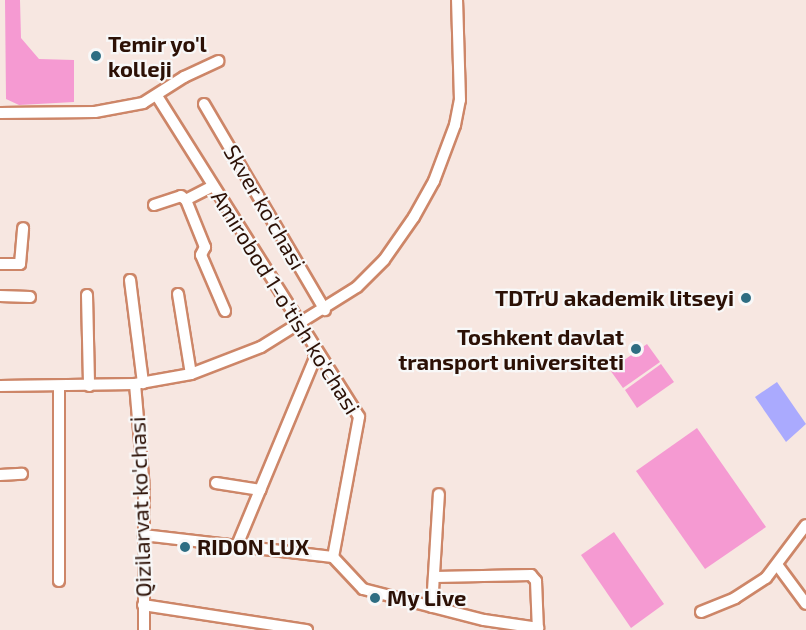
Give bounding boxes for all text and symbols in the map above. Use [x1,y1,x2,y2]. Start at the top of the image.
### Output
place label: Temir yo'l kolleji [108,30,208,82]
marker: Temir yo'l kolleji [89,49,103,63]
street label: Skver ko'chasi [219,140,311,274]
street label: Amirobod 1-o'tish ko'chasi [206,185,366,419]
place label: TDTrU akademik litseyi [495,285,734,311]
marker: TDTrU akademik litseyi [739,291,753,305]
place label: Toshkent davlat transport universiteti [398,323,624,374]
marker: Toshkent davlat transport universiteti [629,342,643,356]
street label: Qizilarvat ko'chasi [124,416,156,598]
place label: RIDON LUX [197,534,309,560]
marker: RIDON LUX [178,540,192,554]
place label: My Live [387,585,467,611]
marker: My Live [368,591,382,605]

